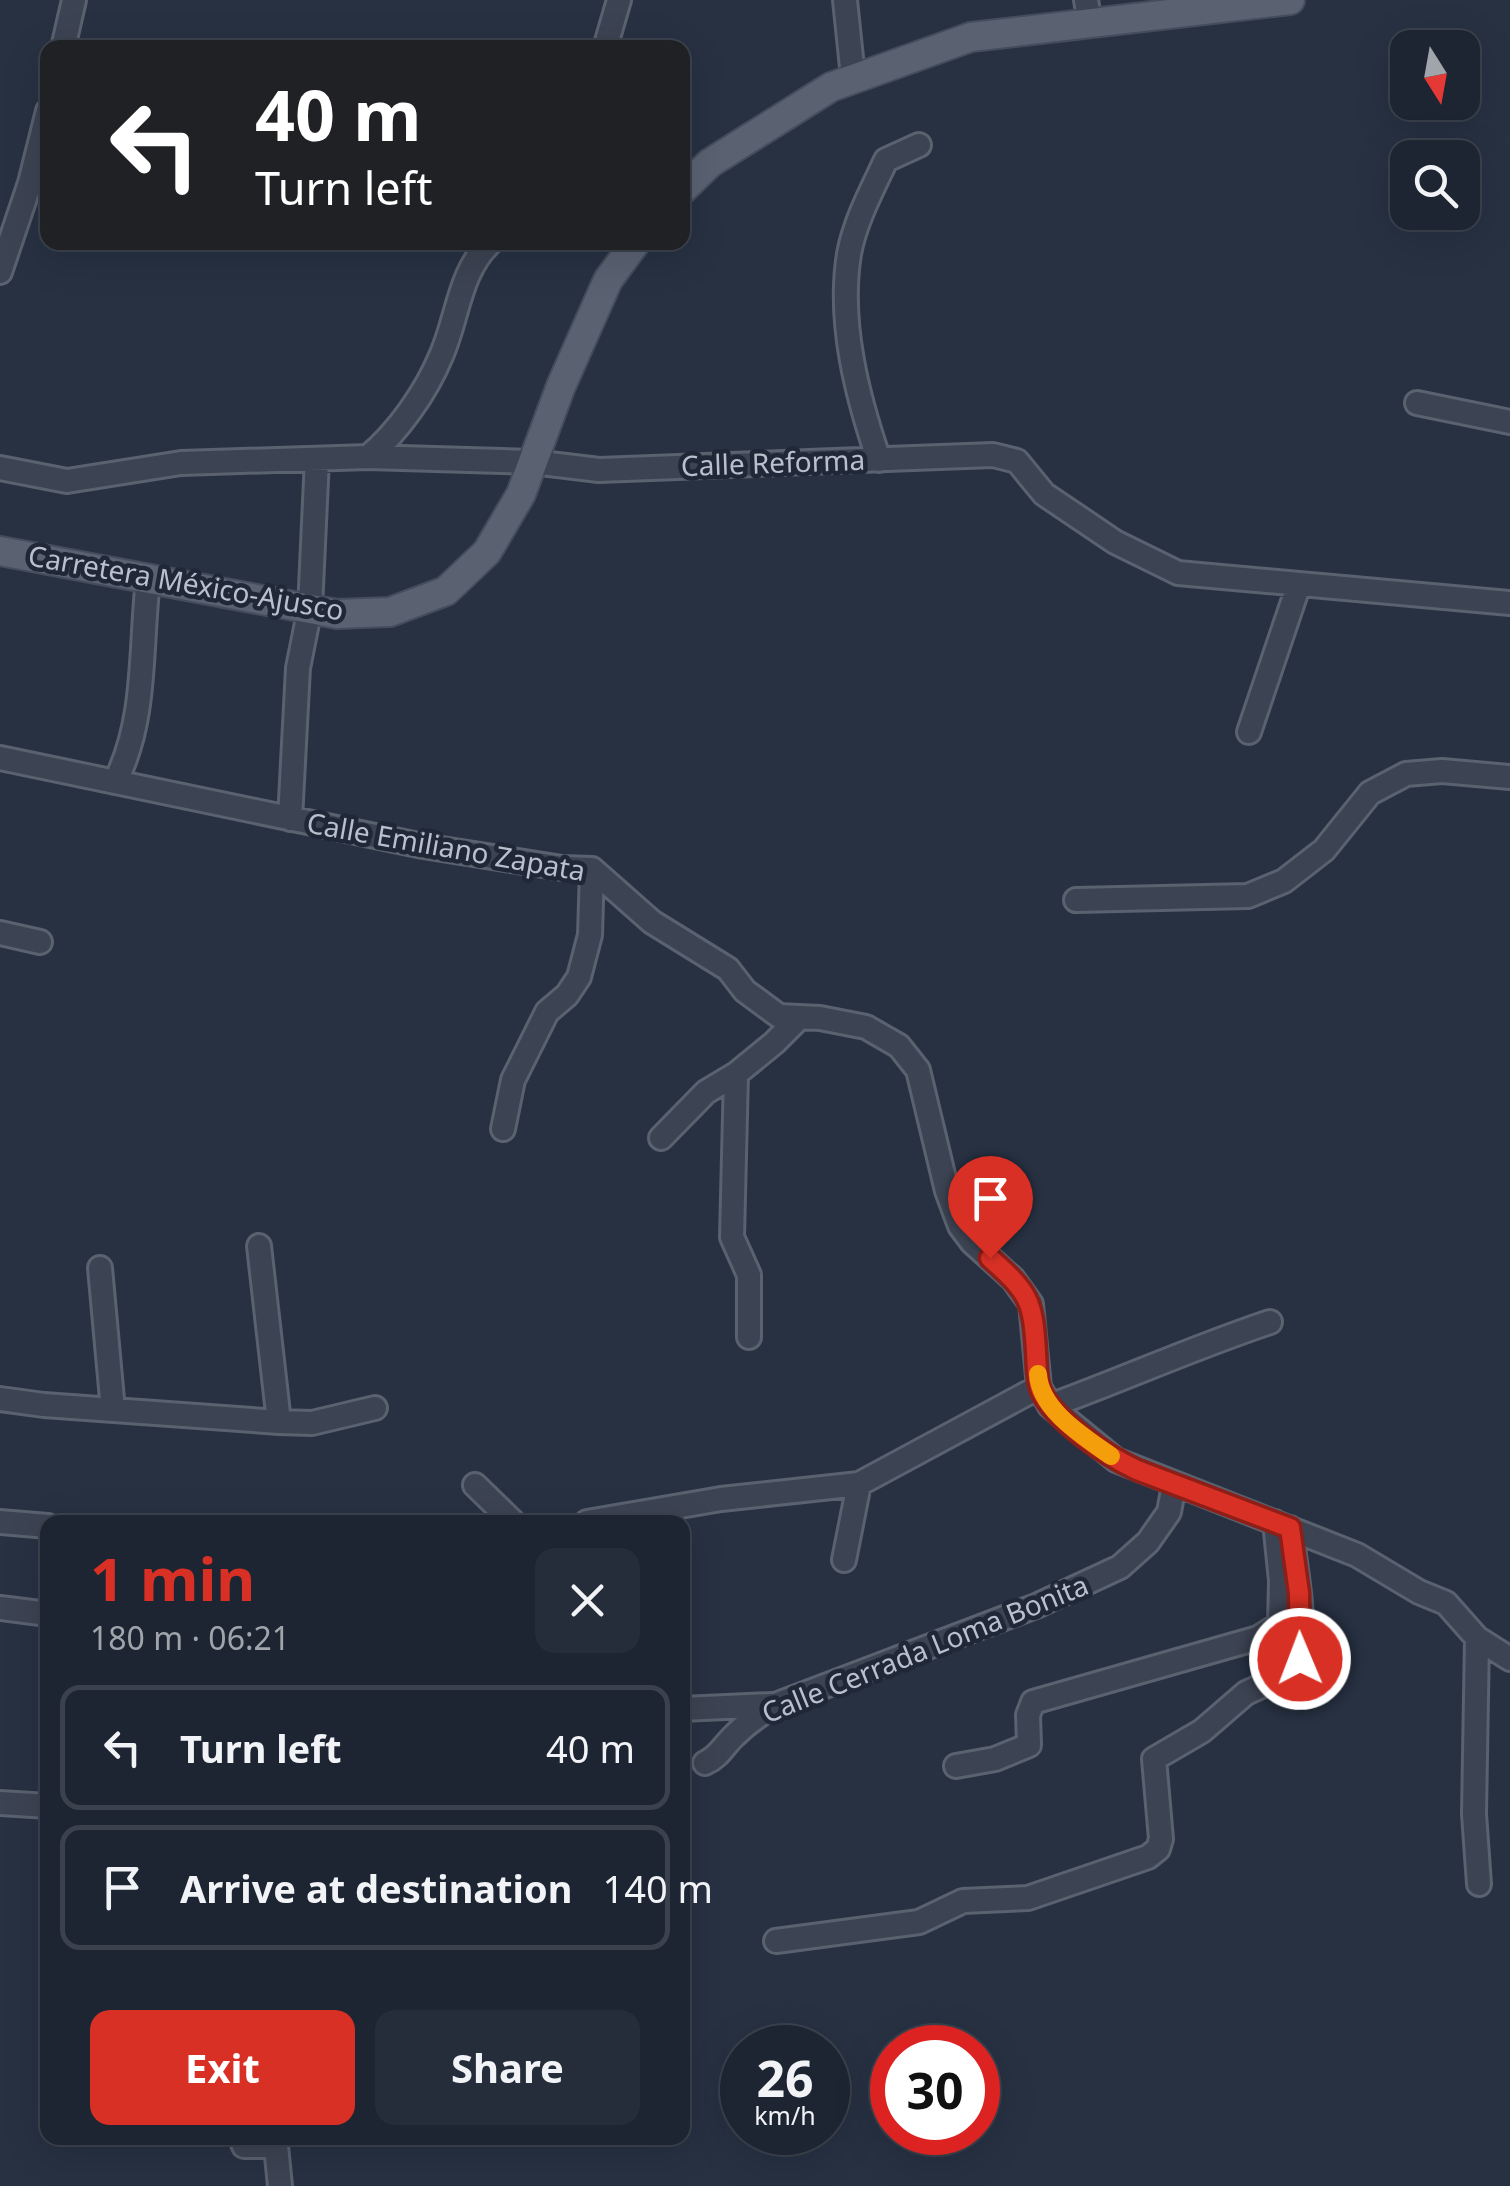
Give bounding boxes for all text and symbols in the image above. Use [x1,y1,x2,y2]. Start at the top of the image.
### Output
north arrow [1390,30,1480,120]
map controls [1390,30,1480,230]
text: 40 m [255,66,422,162]
icon: left [90,80,220,210]
button: search [1390,140,1480,230]
text: Turn left [255,157,432,218]
street label: Calle Reforma [680,440,866,484]
street label: Carretera México-Ajusco [25,536,347,629]
street label: Calle Emiliano Zapata [304,803,588,889]
pin [948,1156,1033,1259]
icon: arrive [963,1171,1018,1226]
text: 1 min [90,1537,255,1619]
button: close [535,1548,640,1653]
street label: Calle Cerrada Loma Bonita [756,1565,1094,1731]
position arrow [1248,1607,1352,1711]
text: 180 m · 06:21 [90,1616,290,1659]
icon: left [95,1720,150,1775]
text: Turn left [180,1722,342,1774]
text: 40 m [546,1722,635,1774]
icon: arrive [95,1860,150,1915]
text: Arrive at destination [180,1862,572,1914]
text: 140 m [602,1862,713,1914]
button: Exit [90,2010,355,2125]
button: Share [375,2010,640,2125]
speed limit sign: 30 [870,2025,1000,2155]
text: 26 [756,2044,814,2112]
text: km/h [754,2098,816,2132]

